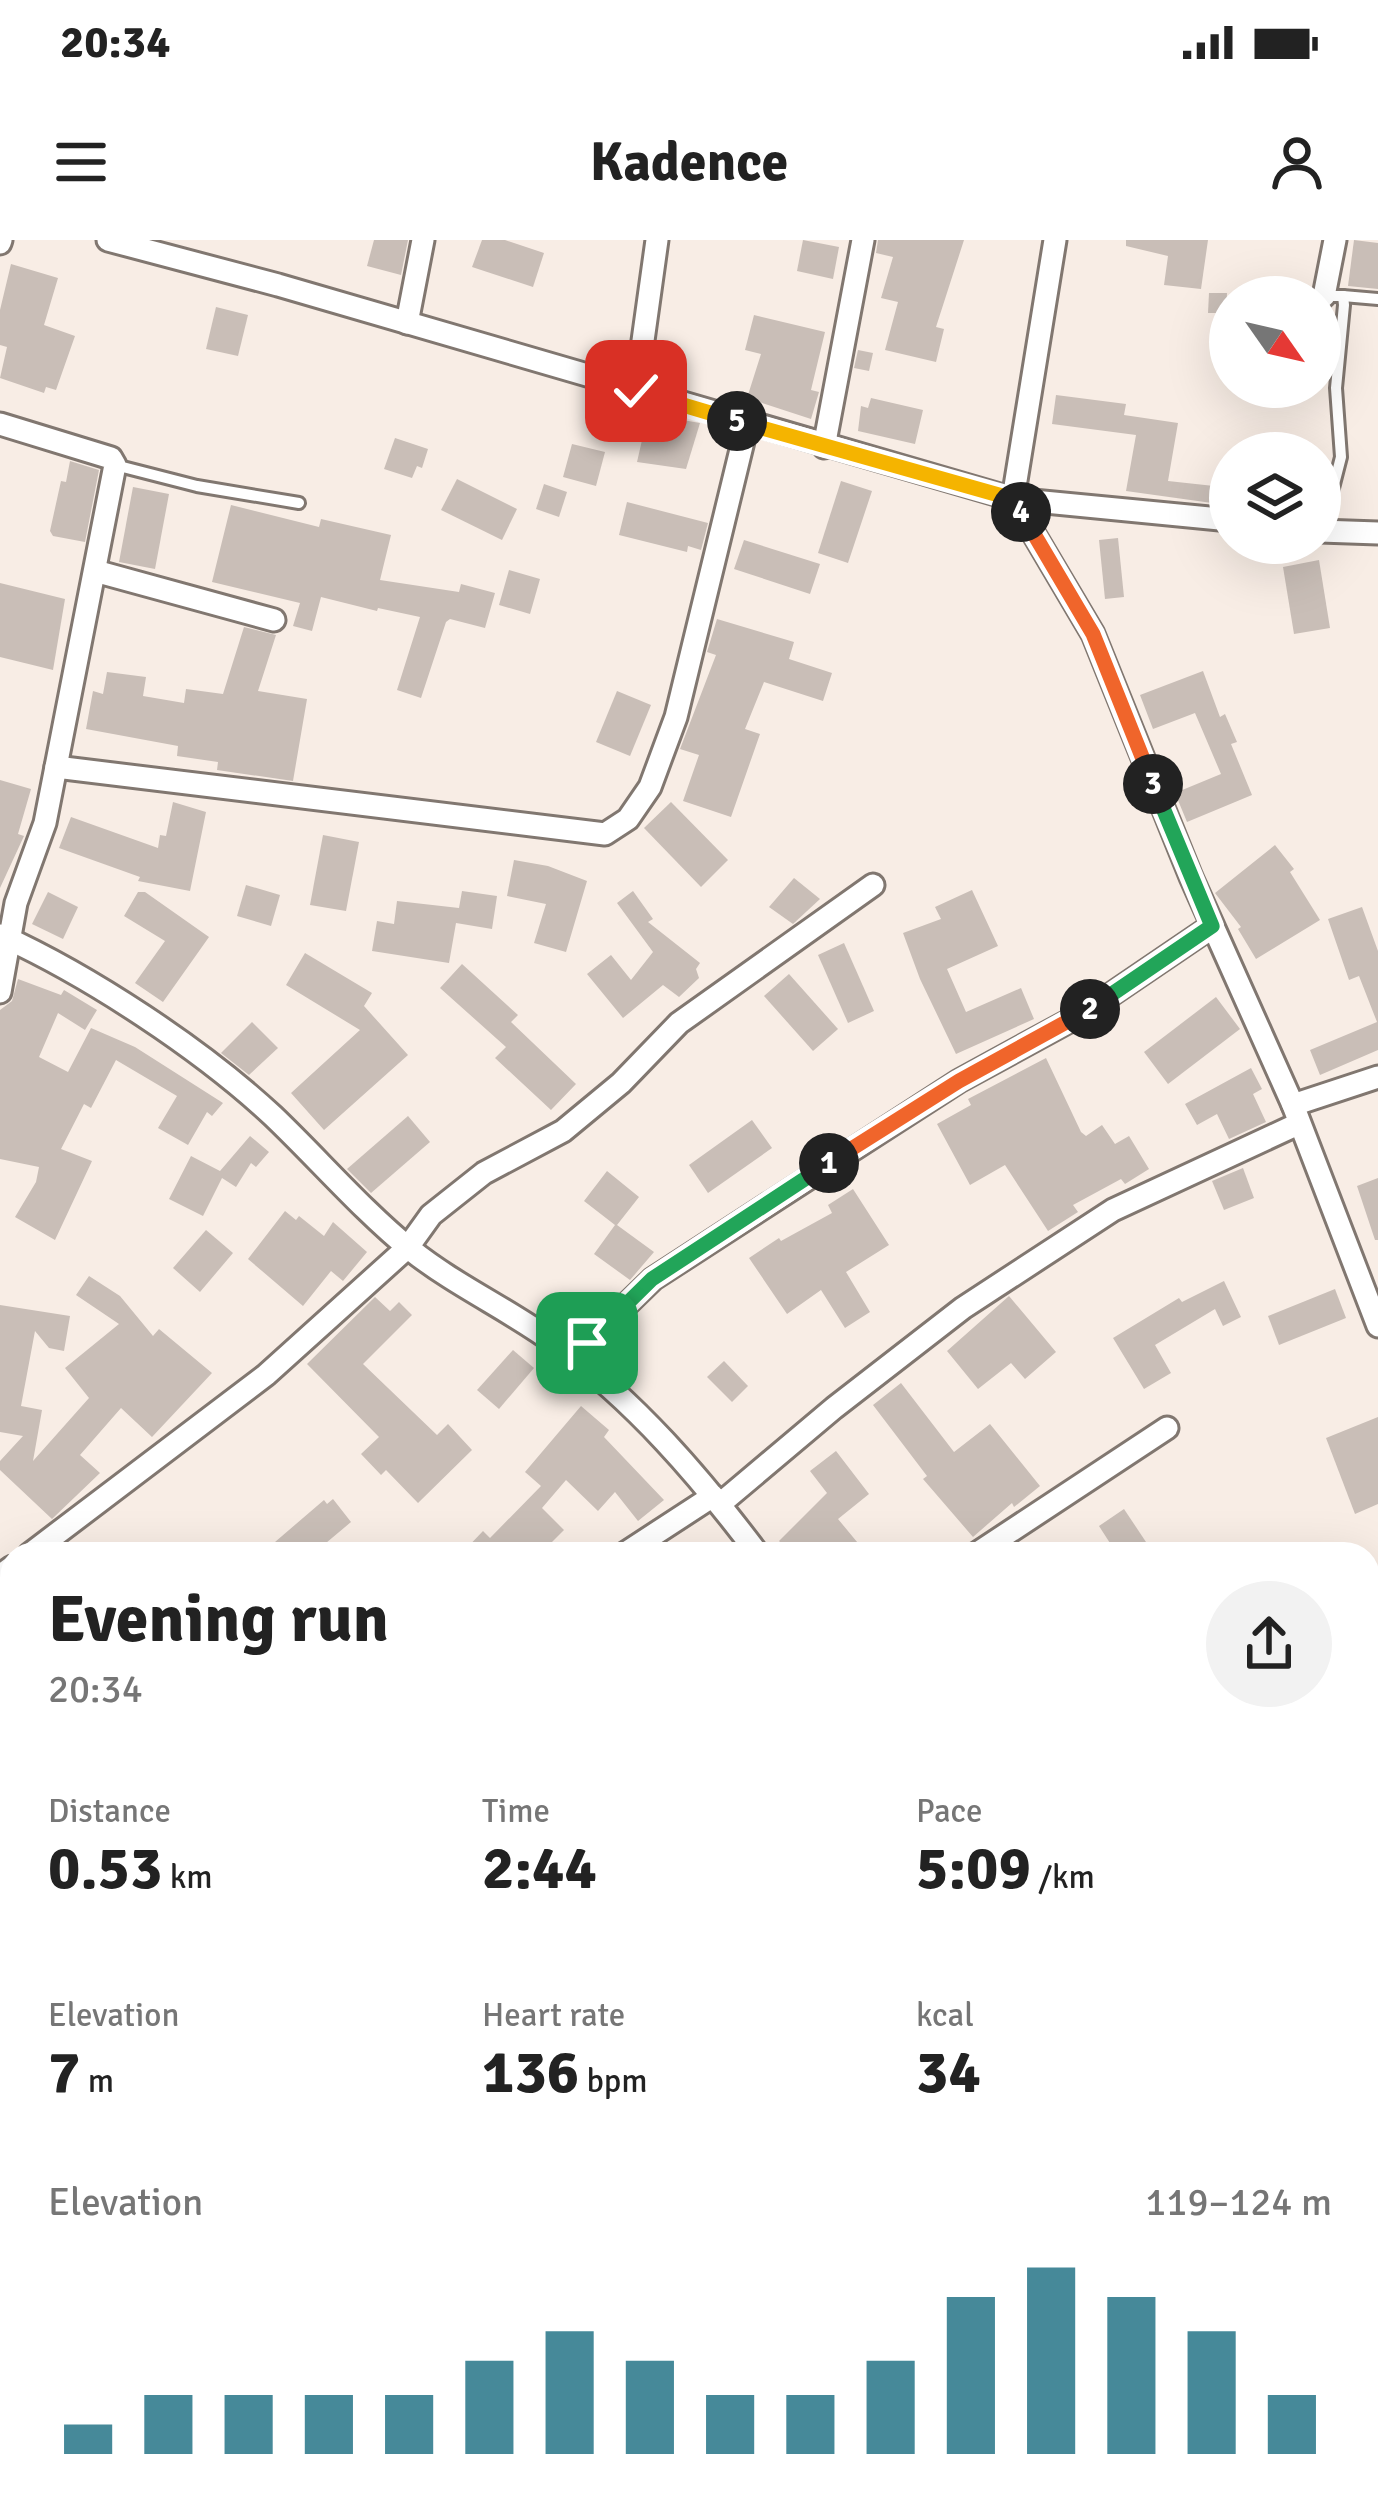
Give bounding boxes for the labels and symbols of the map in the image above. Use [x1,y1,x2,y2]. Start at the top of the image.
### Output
north arrow [1209,276,1341,408]
pin [585,340,687,442]
pin: 5 [707,391,767,451]
pin: 4 [991,482,1051,542]
pin: 3 [1123,754,1183,814]
pin: 2 [1060,979,1120,1039]
pin: 1 [799,1133,859,1193]
pin [536,1292,638,1394]

